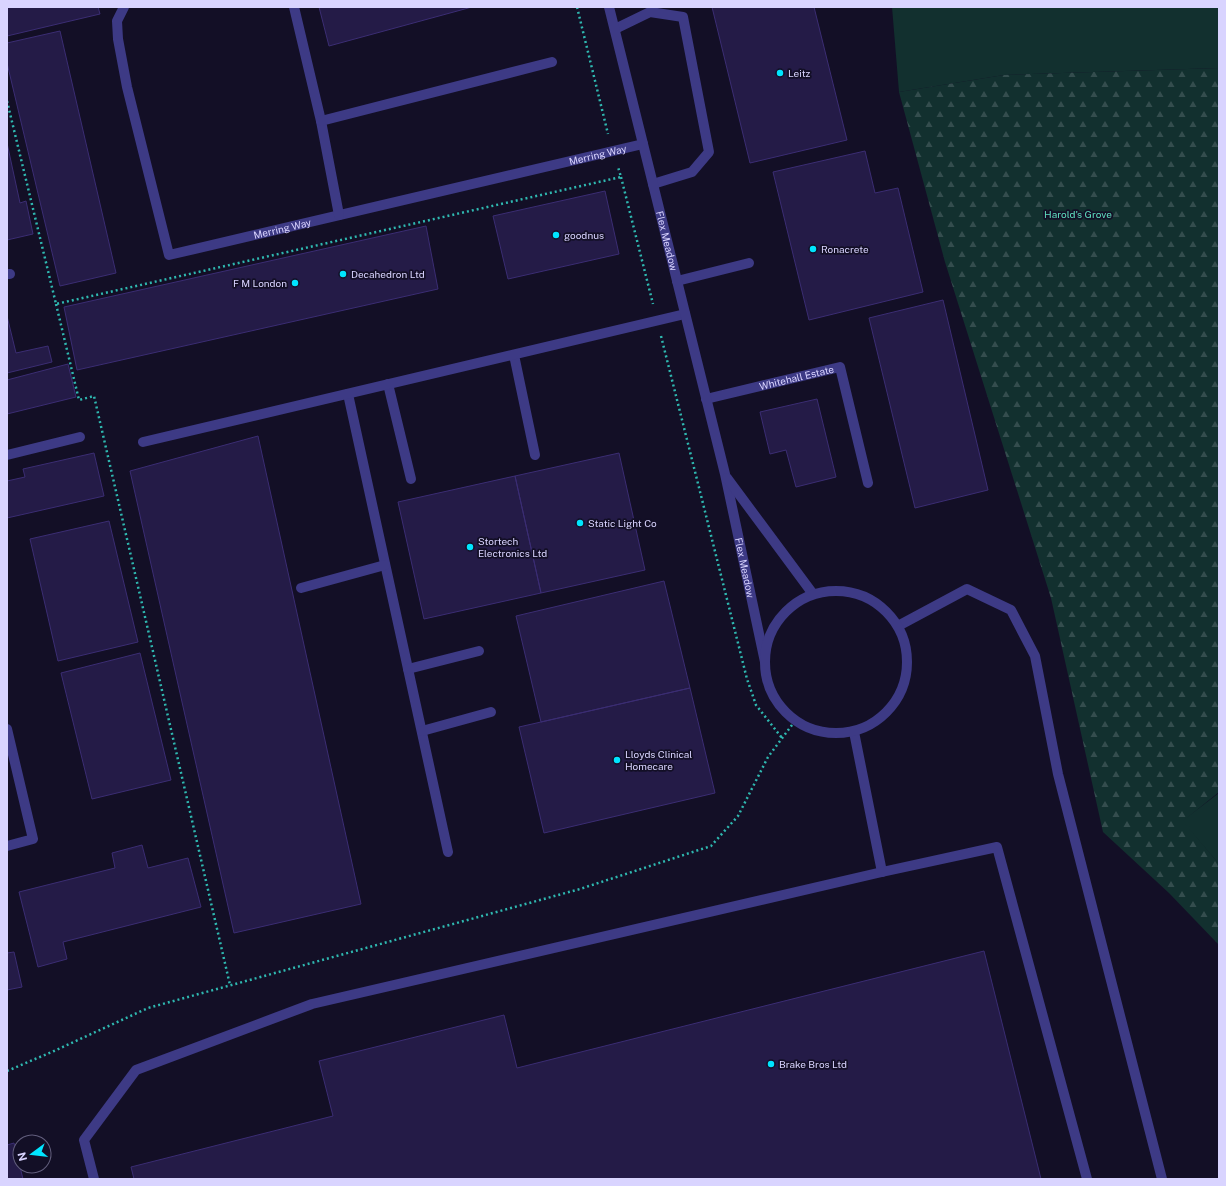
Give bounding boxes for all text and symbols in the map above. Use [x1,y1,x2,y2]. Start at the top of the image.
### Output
place label: Leitz [788,67,811,79]
marker: Leitz [775,68,785,78]
street label: Merring Way [568,142,628,167]
park label: Harold's Grove [1044,208,1112,220]
street label: Flex Meadow [654,210,680,272]
street label: Merring Way [252,216,313,241]
place label: goodnus [564,229,604,241]
marker: goodnus [551,230,561,240]
place label: Ronacrete [821,243,869,255]
marker: Ronacrete [808,244,818,254]
place label: Decahedron Ltd [351,268,425,280]
marker: Decahedron Ltd [338,269,348,279]
place label: F M London [233,277,287,289]
marker: F M London [290,278,300,288]
street label: Whitehall Estate [758,363,835,392]
place label: Static Light Co [588,517,657,529]
marker: Static Light Co [575,518,585,528]
place label: Stortech Electronics Ltd [478,535,547,559]
street label: Flex Meadow [733,536,757,599]
marker: Stortech Electronics Ltd [465,542,475,552]
place label: Lloyds Clinical Homecare [625,748,692,772]
marker: Lloyds Clinical Homecare [612,755,622,765]
place label: Brake Bros Ltd [779,1058,847,1070]
marker: Brake Bros Ltd [766,1059,776,1069]
north arrow [12,1134,52,1174]
text: N [15,1151,29,1162]

